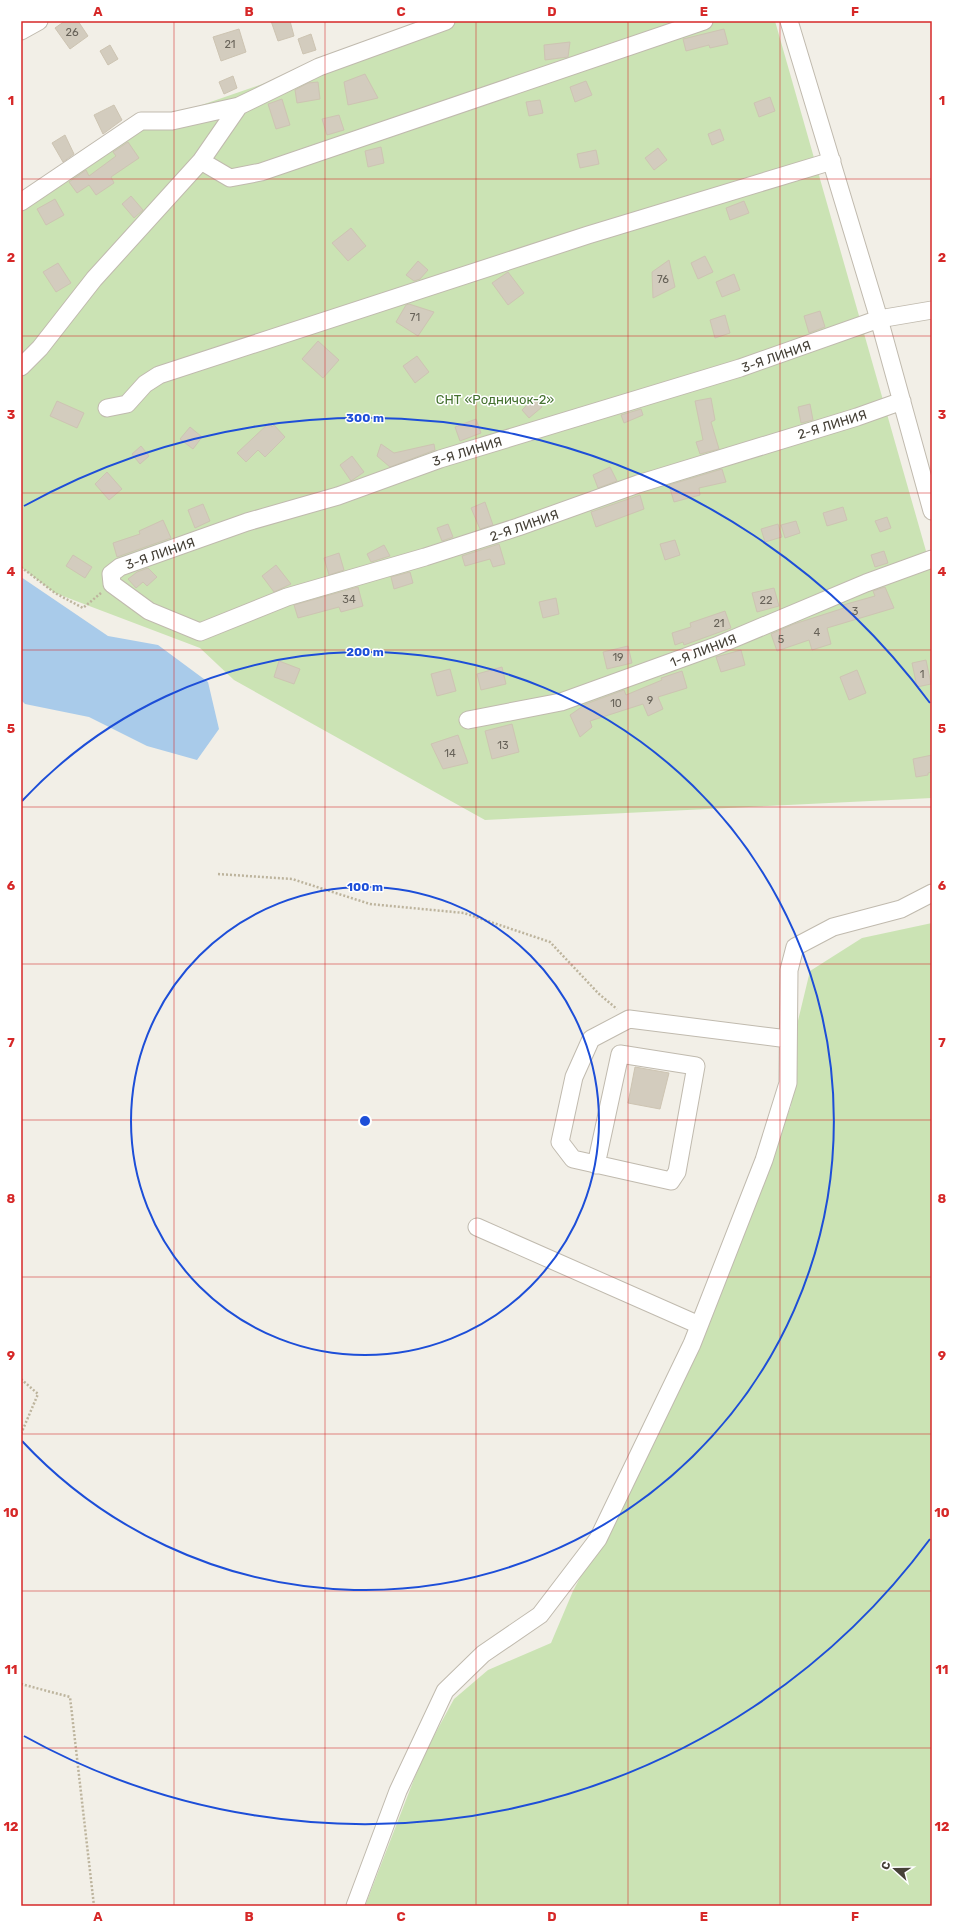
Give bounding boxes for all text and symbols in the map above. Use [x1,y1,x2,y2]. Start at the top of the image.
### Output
text: A [93,4,103,19]
text: B [244,4,254,19]
text: C [396,4,406,19]
text: D [547,4,557,19]
text: E [700,4,708,19]
text: F [851,4,859,19]
house number: 26 [65,26,79,39]
house number: 21 [224,38,236,51]
text: 1 [8,93,14,108]
text: 1 [939,93,945,108]
text: 2 [7,250,15,265]
text: 2 [938,250,946,265]
house number: 76 [657,273,669,286]
house number: 71 [410,311,420,324]
street label: 3-Я ЛИНИЯ [740,338,813,375]
park label: СНТ «Родничок-2» [436,392,554,407]
text: 3 [7,407,16,422]
street label: 2-Я ЛИНИЯ [796,407,869,442]
text: 3 [938,407,947,422]
text: 300 m [346,411,384,425]
street label: 3-Я ЛИНИЯ [430,434,504,469]
street label: 2-Я ЛИНИЯ [488,507,561,544]
street label: 3-Я ЛИНИЯ [124,535,197,572]
text: 4 [7,564,16,579]
text: 4 [938,564,947,579]
house number: 34 [342,593,356,606]
house number: 22 [760,594,772,607]
house number: 3 [852,605,859,618]
house number: 21 [713,617,725,630]
house number: 4 [814,626,821,639]
street label: 1-Я ЛИНИЯ [668,631,739,670]
house number: 5 [778,633,785,646]
text: 200 m [346,645,384,659]
house number: 19 [612,651,624,664]
house number: 1 [920,668,924,681]
house number: 9 [647,694,653,707]
house number: 10 [610,697,622,710]
text: 5 [7,721,15,736]
text: 5 [938,721,946,736]
house number: 13 [497,739,509,752]
house number: 14 [444,747,456,760]
text: 6 [7,878,16,893]
text: 6 [938,878,947,893]
text: 100 m [347,880,383,894]
text: 7 [7,1035,15,1050]
text: 7 [938,1035,946,1050]
centre of rings [358,1114,372,1128]
text: 8 [7,1191,16,1206]
text: 8 [938,1191,947,1206]
text: 9 [7,1348,15,1363]
text: 9 [938,1348,946,1363]
text: 10 [3,1505,19,1520]
text: 10 [934,1505,950,1520]
text: 11 [5,1662,17,1677]
text: 11 [936,1662,948,1677]
text: 12 [4,1819,18,1834]
text: 12 [935,1819,949,1834]
north arrow [875,1849,915,1889]
text: С [879,1859,894,1872]
text: A [93,1909,103,1924]
text: B [244,1909,254,1924]
text: C [396,1909,406,1924]
text: D [547,1909,557,1924]
text: E [700,1909,708,1924]
text: F [851,1909,859,1924]

